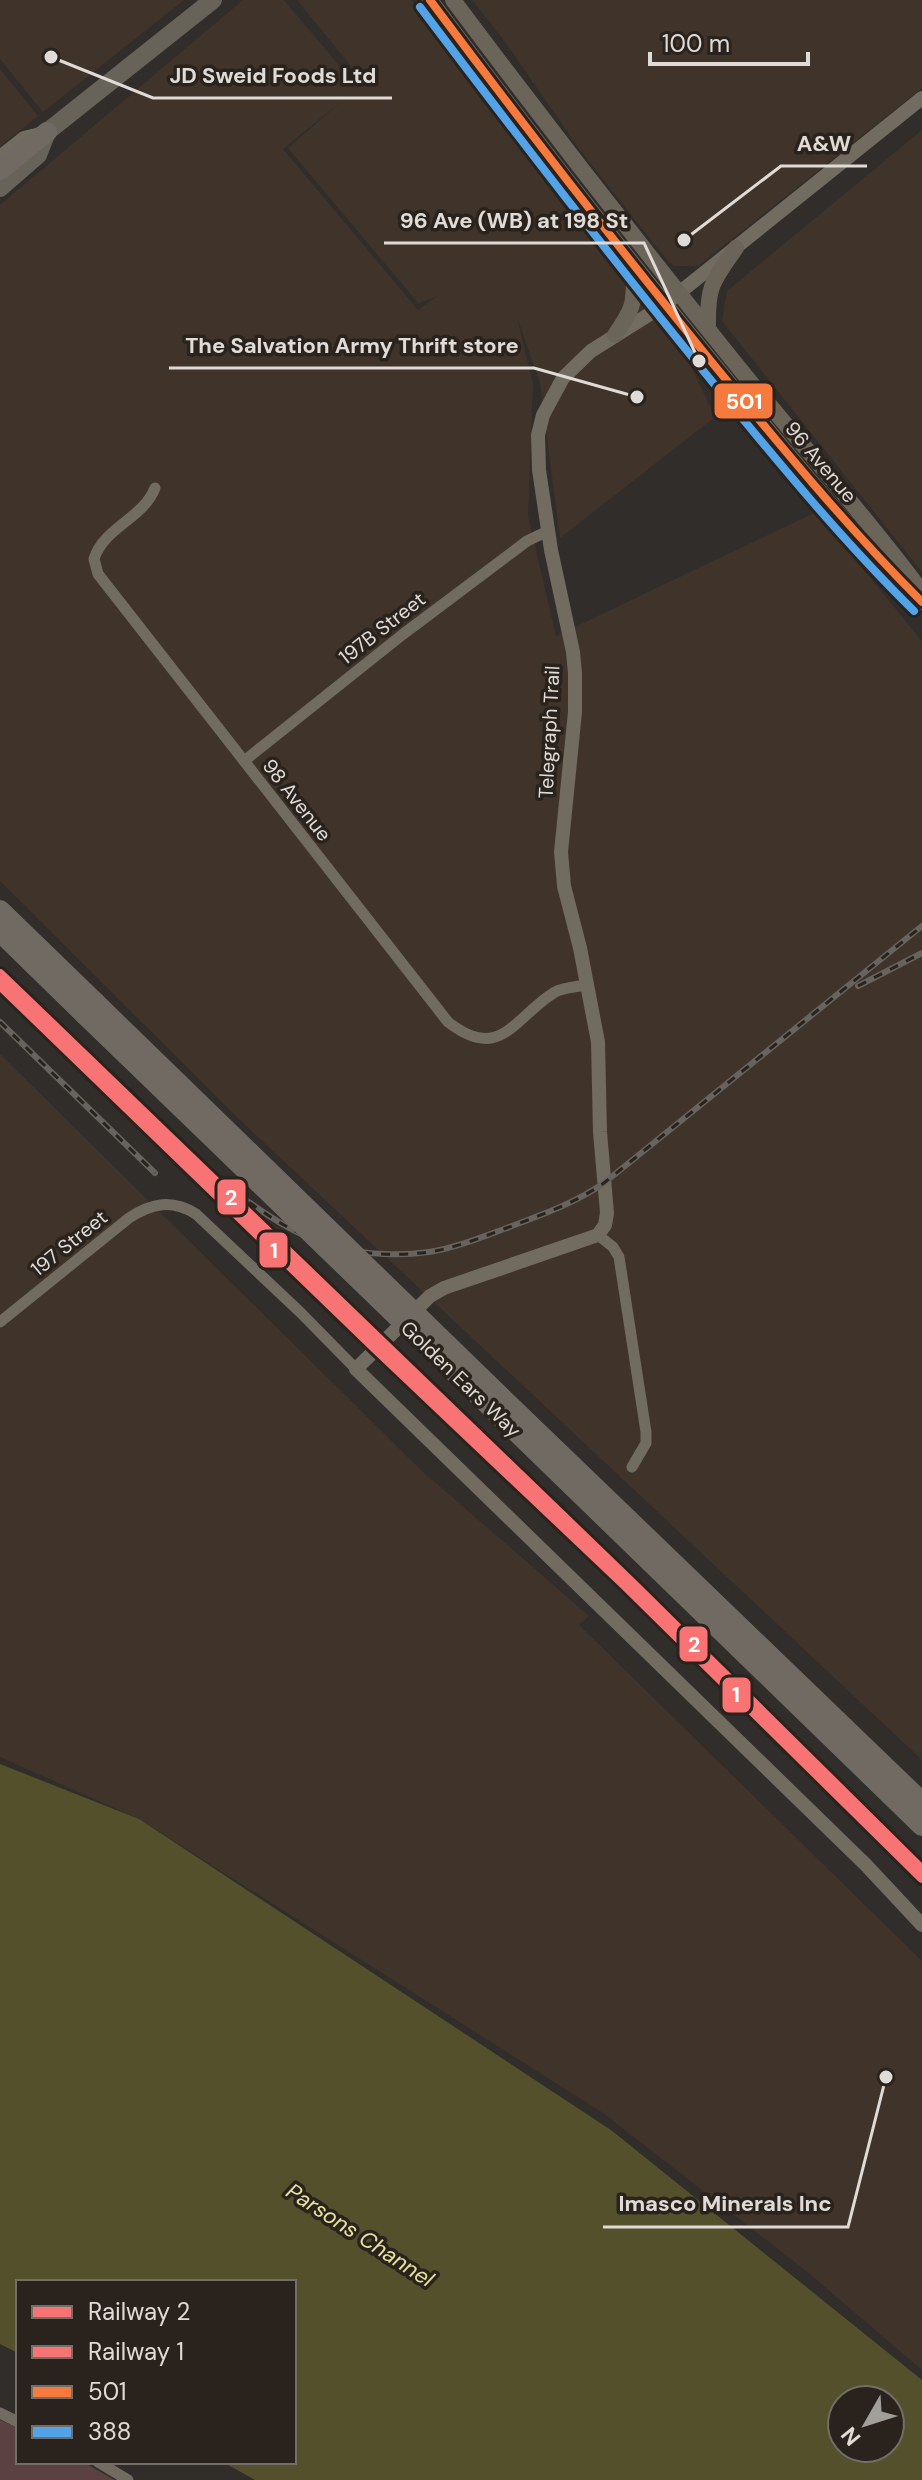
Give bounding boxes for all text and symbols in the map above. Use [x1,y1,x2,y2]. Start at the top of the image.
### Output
scale bar [650,16,808,66]
text: 100 m [662,28,730,59]
callout: JD Sweid Foods Ltd [153,52,392,98]
text: JD Sweid Foods Ltd [169,61,377,90]
callout: A&W [781,120,867,166]
text: A&W [797,129,851,158]
callout: 96 Ave (WB) at 198 St [384,197,644,243]
text: 96 Ave (WB) at 198 St [400,206,628,235]
callout: The Salvation Army Thrift store [169,322,534,368]
text: The Salvation Army Thrift store [185,331,519,360]
line badge: 501 [713,382,774,420]
text: 501 [725,387,763,416]
street label: 96 Avenue [779,416,863,508]
street label: 197B Street [333,586,431,670]
street label: Telegraph Trail [533,665,565,799]
street label: 98 Avenue [257,754,337,846]
line badge: 2 [216,1178,247,1216]
text: 2 [225,1183,237,1212]
street label: 197 Street [25,1204,113,1282]
line badge: 1 [258,1231,289,1269]
text: 1 [270,1236,278,1265]
street label: Golden Ears Way [395,1315,527,1443]
line badge: 2 [678,1625,709,1663]
text: 2 [688,1630,700,1659]
line badge: 1 [721,1676,752,1714]
text: 1 [732,1680,740,1709]
water label: Parsons Channel [281,2176,440,2294]
callout: Imasco Minerals Inc [603,2181,848,2227]
text: Imasco Minerals Inc [618,2189,832,2218]
legend [16,2280,296,2464]
text: Railway 2 [88,2296,190,2327]
text: Railway 1 [88,2336,184,2367]
text: 501 [88,2376,127,2407]
north arrow [826,2384,906,2464]
text: 388 [88,2416,131,2447]
text: N [835,2421,867,2452]

